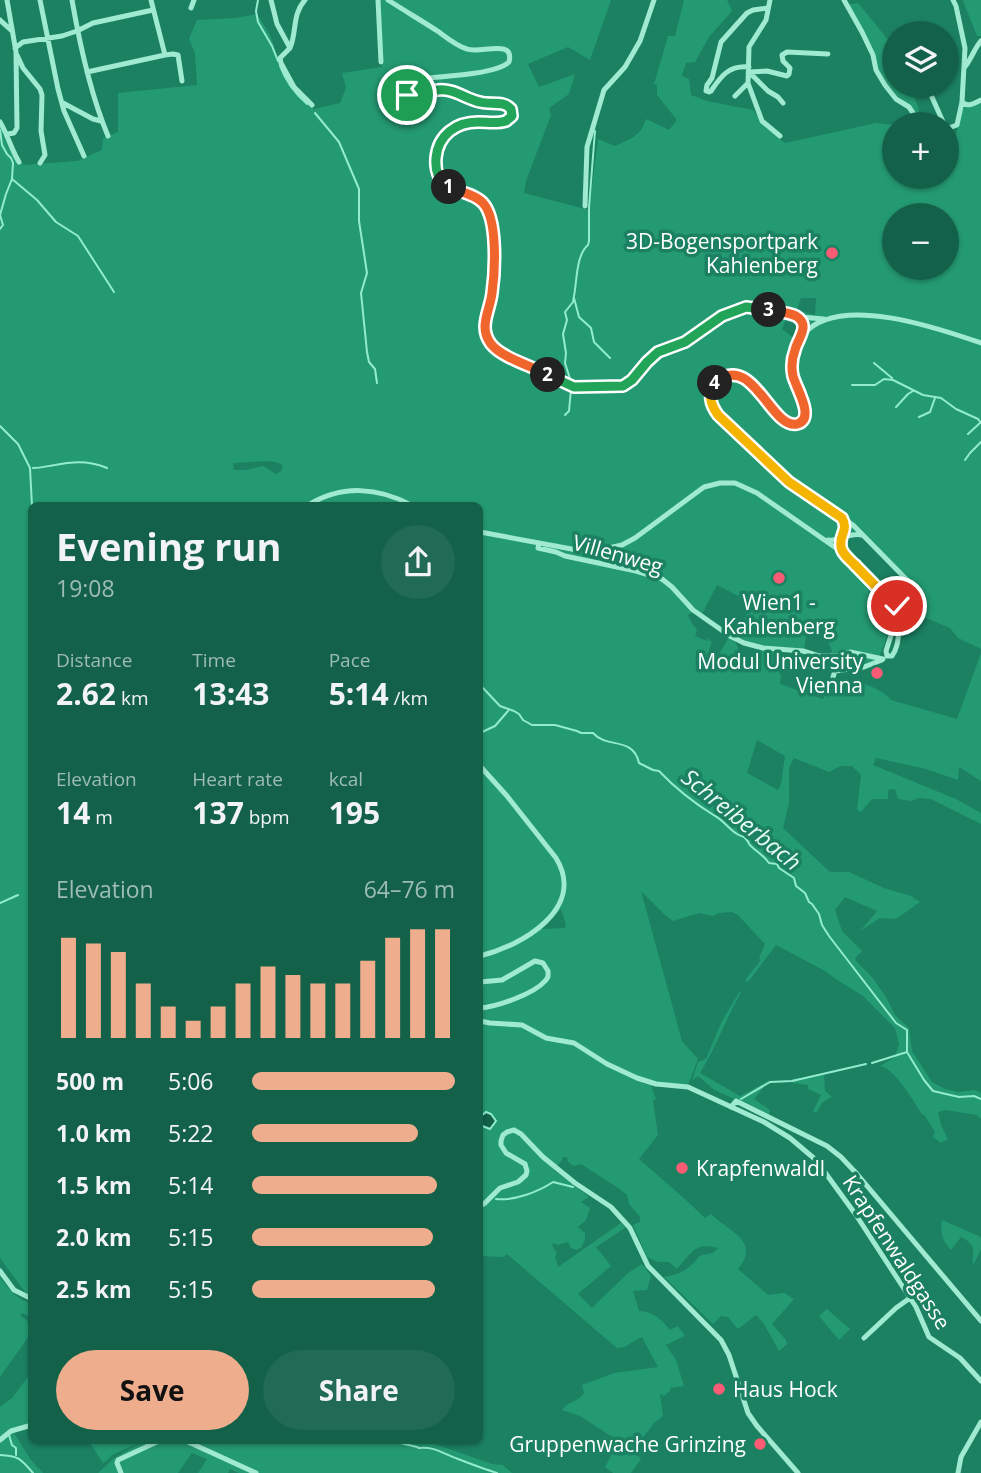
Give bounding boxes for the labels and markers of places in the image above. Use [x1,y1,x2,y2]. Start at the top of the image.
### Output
pin [377,65,437,125]
pin: 1 [432,170,466,204]
place label: 3D-Bogensportpark Kahlenberg [626,227,818,279]
marker: 3D-Bogensportpark Kahlenberg [824,245,840,261]
pin: 3 [752,292,786,328]
pin: 2 [530,358,566,392]
pin: 4 [698,366,732,400]
marker: Wien1 - Kahlenberg [771,570,787,586]
pin [867,576,927,636]
place label: Wien1 - Kahlenberg [723,588,835,640]
place label: Modul University Vienna [697,647,863,699]
marker: Modul University Vienna [869,665,885,681]
place label: Krapfenwaldl [696,1154,825,1182]
marker: Krapfenwaldl [674,1160,690,1176]
place label: Haus Hock [733,1375,838,1403]
marker: Haus Hock [711,1381,727,1397]
place label: Gruppenwache Grinzing [509,1430,746,1458]
marker: Gruppenwache Grinzing [752,1436,768,1452]

